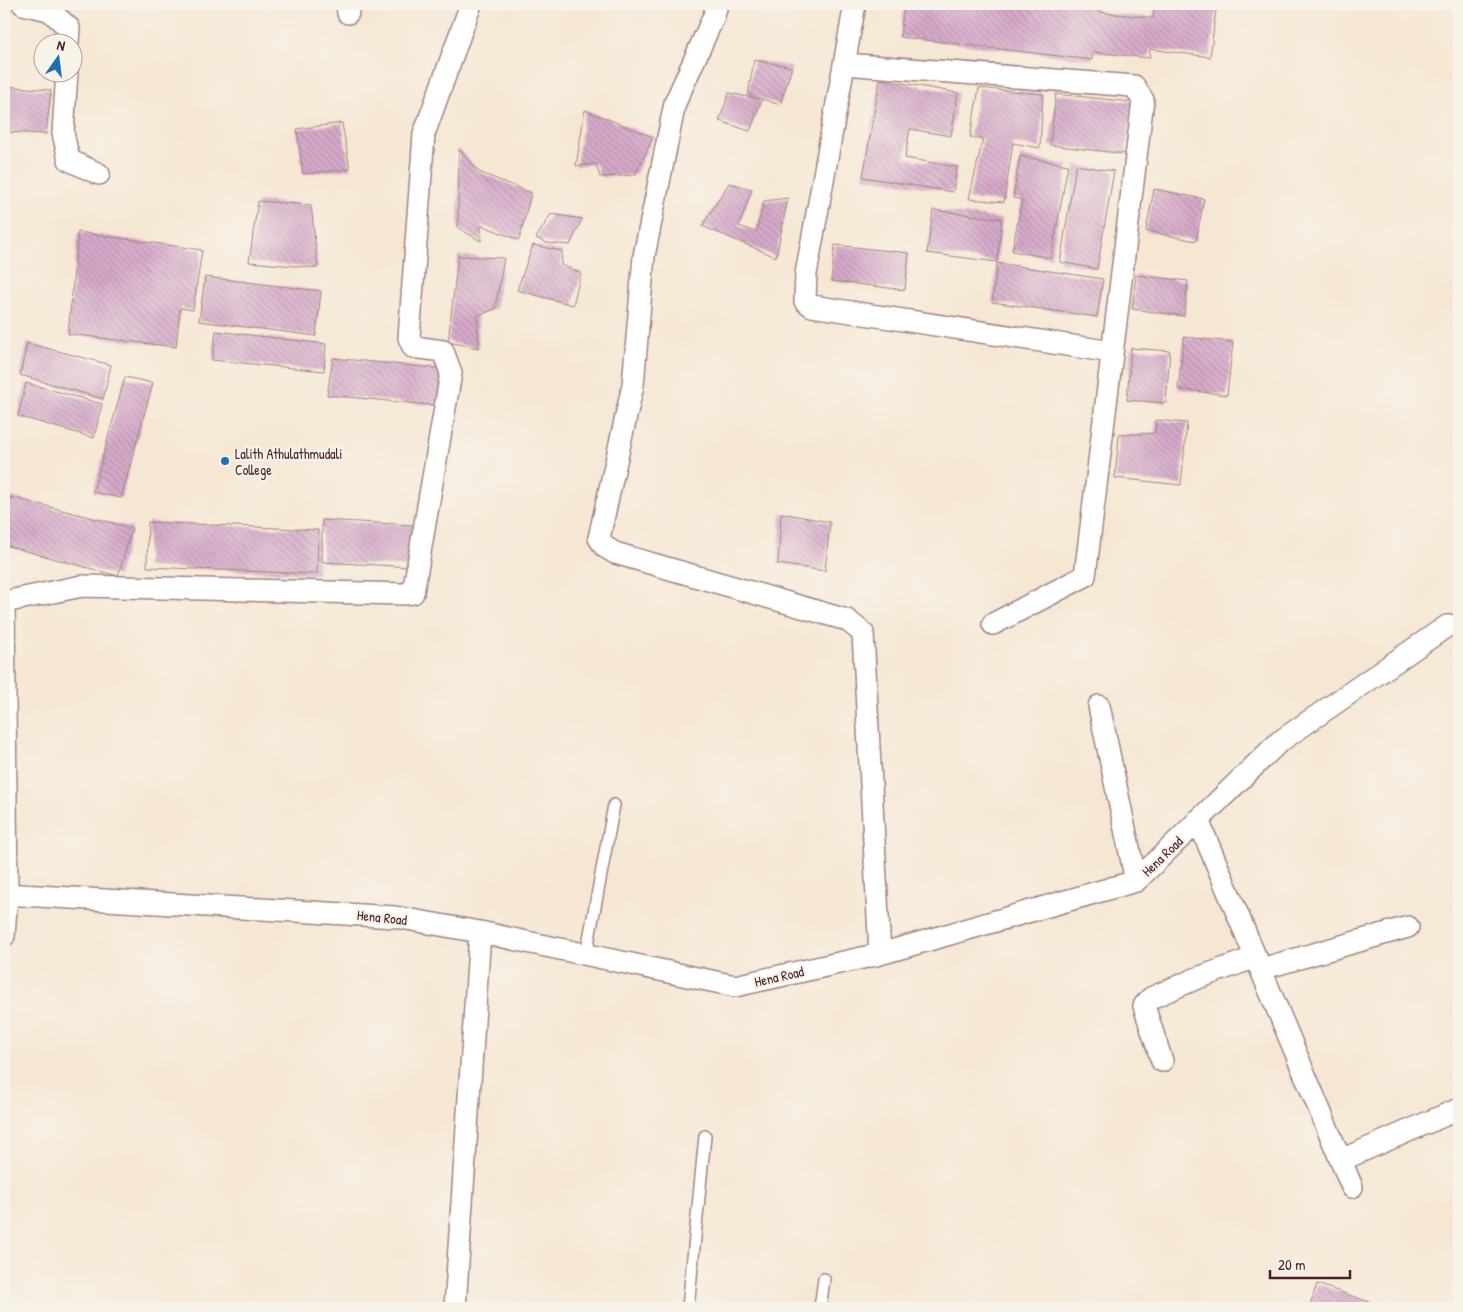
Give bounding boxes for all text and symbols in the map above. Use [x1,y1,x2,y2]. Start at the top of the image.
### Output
north arrow [32,32,82,82]
text: N [55,35,68,55]
place label: Lalith Athulathmudali College [235,444,342,480]
marker: Lalith Athulathmudali College [219,455,231,467]
street label: Hena Road [1137,831,1187,880]
street label: Hena Road [356,905,408,929]
street label: Hena Road [752,961,806,991]
scale bar [1270,1247,1350,1279]
text: 20 m [1278,1254,1305,1275]

